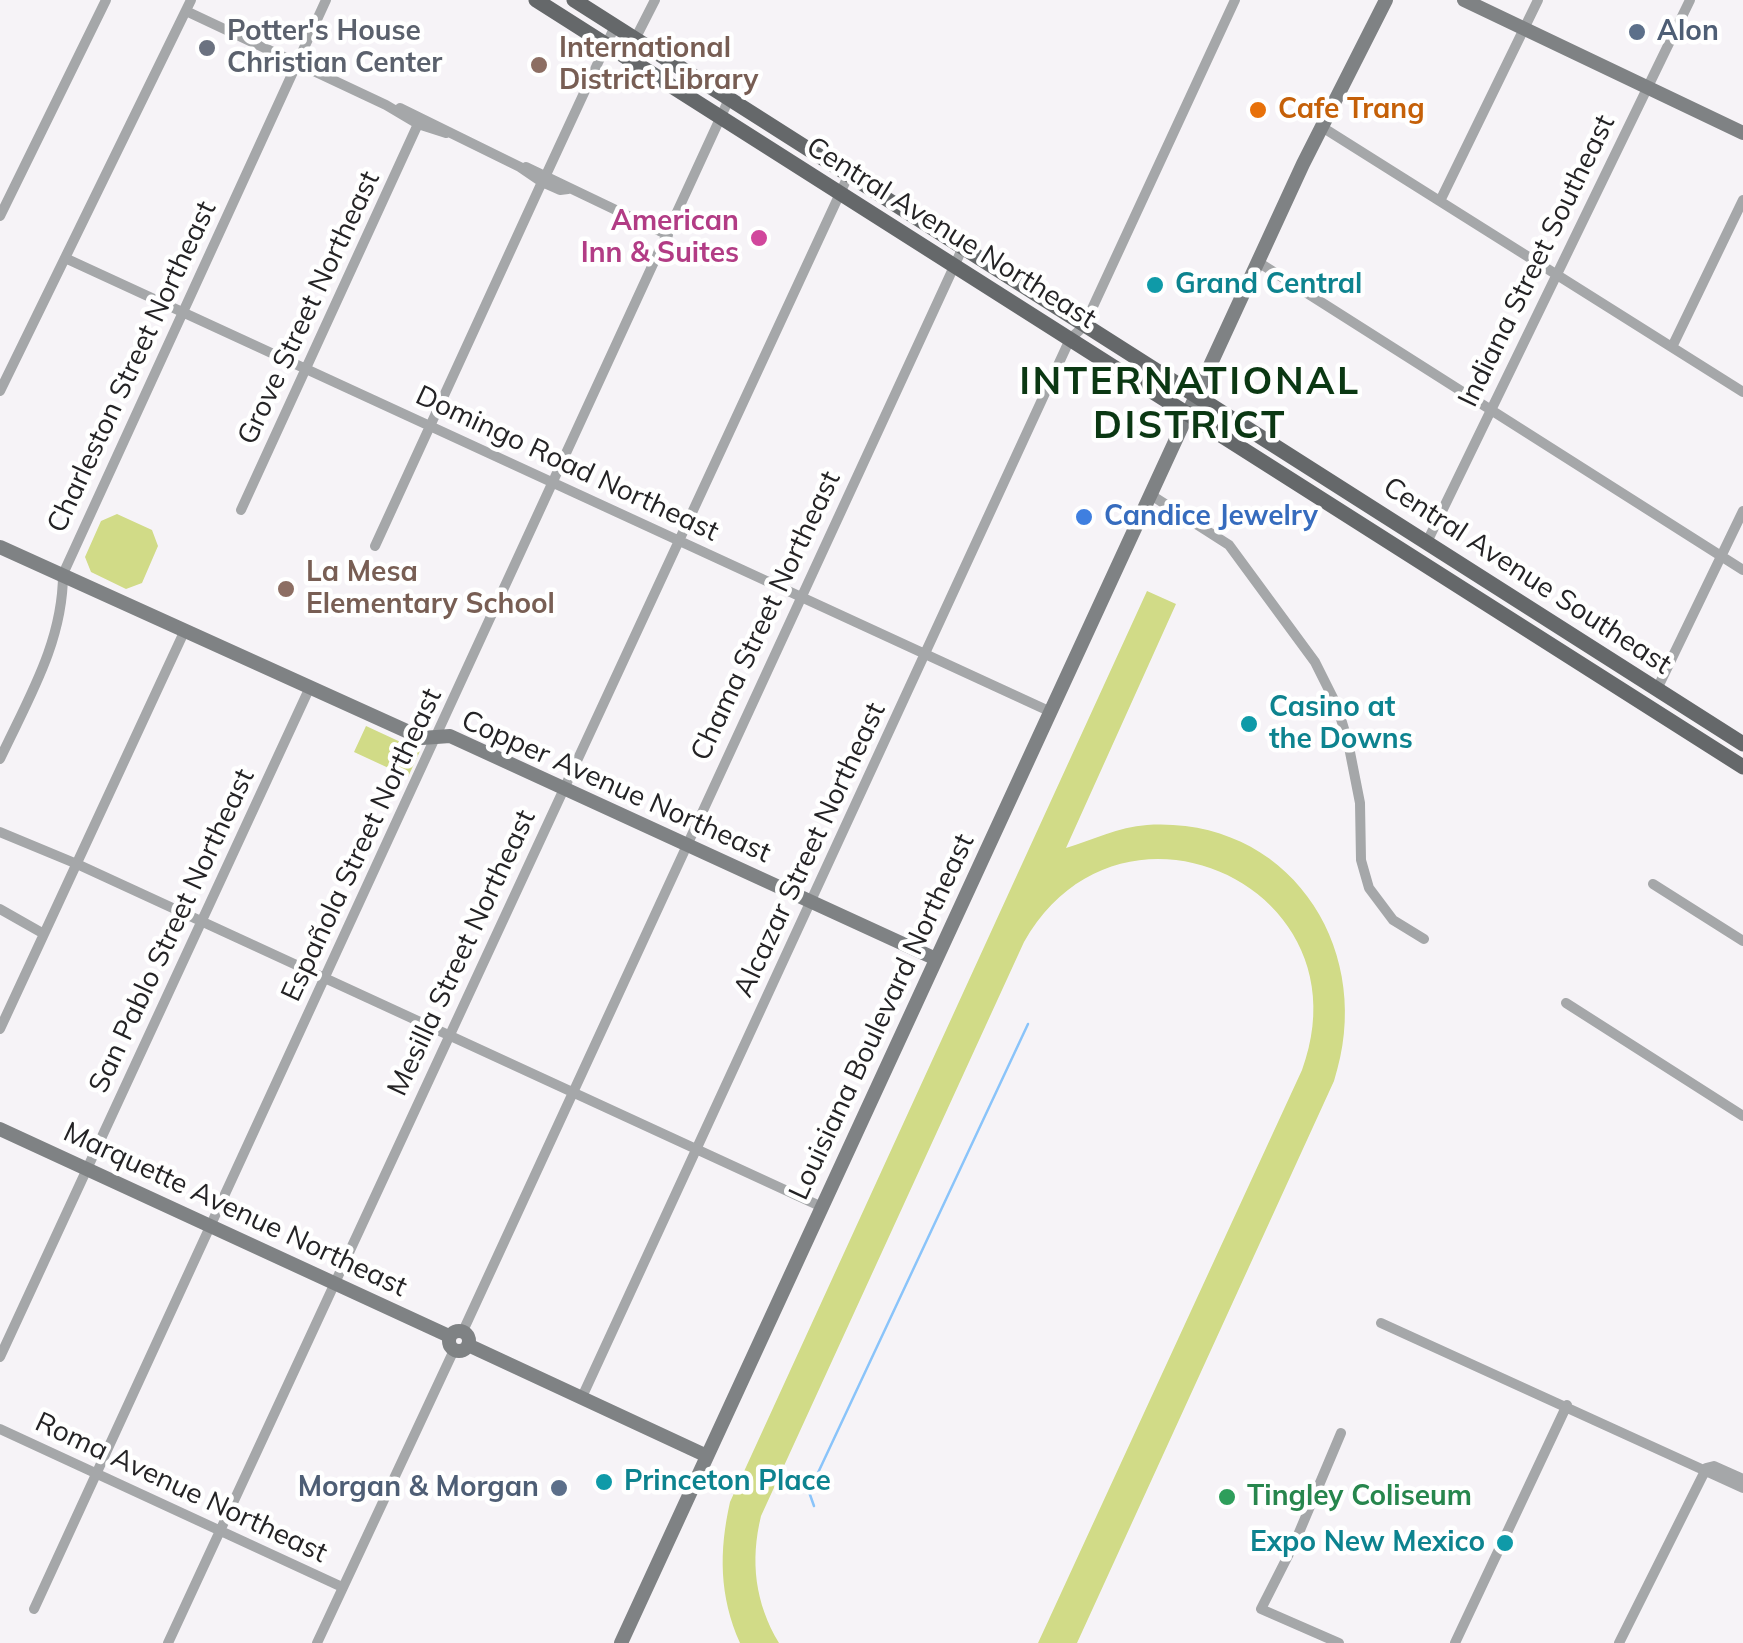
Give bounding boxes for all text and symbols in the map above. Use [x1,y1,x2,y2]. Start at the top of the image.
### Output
place label: Potter's House Christian Center [227,15,442,81]
place label: Alon [1657,15,1719,49]
marker: Alon [1626,21,1648,43]
place label: International District Library [559,32,759,98]
marker: Potter's House Christian Center [196,37,218,59]
marker: International District Library [528,54,550,76]
place label: Cafe Trang [1278,93,1425,127]
marker: Cafe Trang [1247,99,1269,121]
street label: Indiana Street Southeast [1452,110,1622,412]
street label: Central Avenue Northeast [800,130,1102,336]
street label: Grove Street Northeast [231,166,387,450]
street label: Charleston Street Northeast [40,196,224,538]
place label: American Inn & Suites [581,205,739,271]
marker: American Inn & Suites [748,227,770,249]
place label: Grand Central [1175,268,1362,302]
marker: Grand Central [1144,274,1166,296]
district label: INTERNATIONAL DISTRICT [1019,360,1361,449]
street label: Domingo Road Northeast [410,379,724,549]
street label: Chama Street Northeast [684,466,848,766]
street label: Central Avenue Southeast [1377,470,1677,682]
place label: Candice Jewelry [1104,500,1318,534]
marker: Candice Jewelry [1073,506,1095,528]
place label: La Mesa Elementary School [306,556,555,622]
marker: La Mesa Elementary School [275,578,297,600]
street label: Española Street Northeast [275,683,449,1007]
place label: Casino at the Downs [1269,691,1413,757]
street label: Alcazar Street Northeast [727,698,893,1002]
street label: Copper Avenue Northeast [456,704,776,870]
marker: Casino at the Downs [1238,713,1260,735]
street label: San Pablo Street Northeast [82,764,262,1098]
street label: Mesilla Street Northeast [381,805,543,1101]
street label: Louisiana Boulevard Northeast [782,829,982,1205]
street label: Marquette Avenue Northeast [58,1116,412,1304]
street label: Roma Avenue Northeast [30,1406,332,1570]
place label: Princeton Place [624,1465,831,1499]
place label: Morgan & Morgan [298,1471,539,1505]
marker: Princeton Place [593,1471,615,1493]
marker: Morgan & Morgan [548,1477,570,1499]
place label: Tingley Coliseum [1247,1480,1472,1514]
marker: Tingley Coliseum [1216,1486,1238,1508]
place label: Expo New Mexico [1250,1526,1485,1560]
marker: Expo New Mexico [1494,1532,1516,1554]

